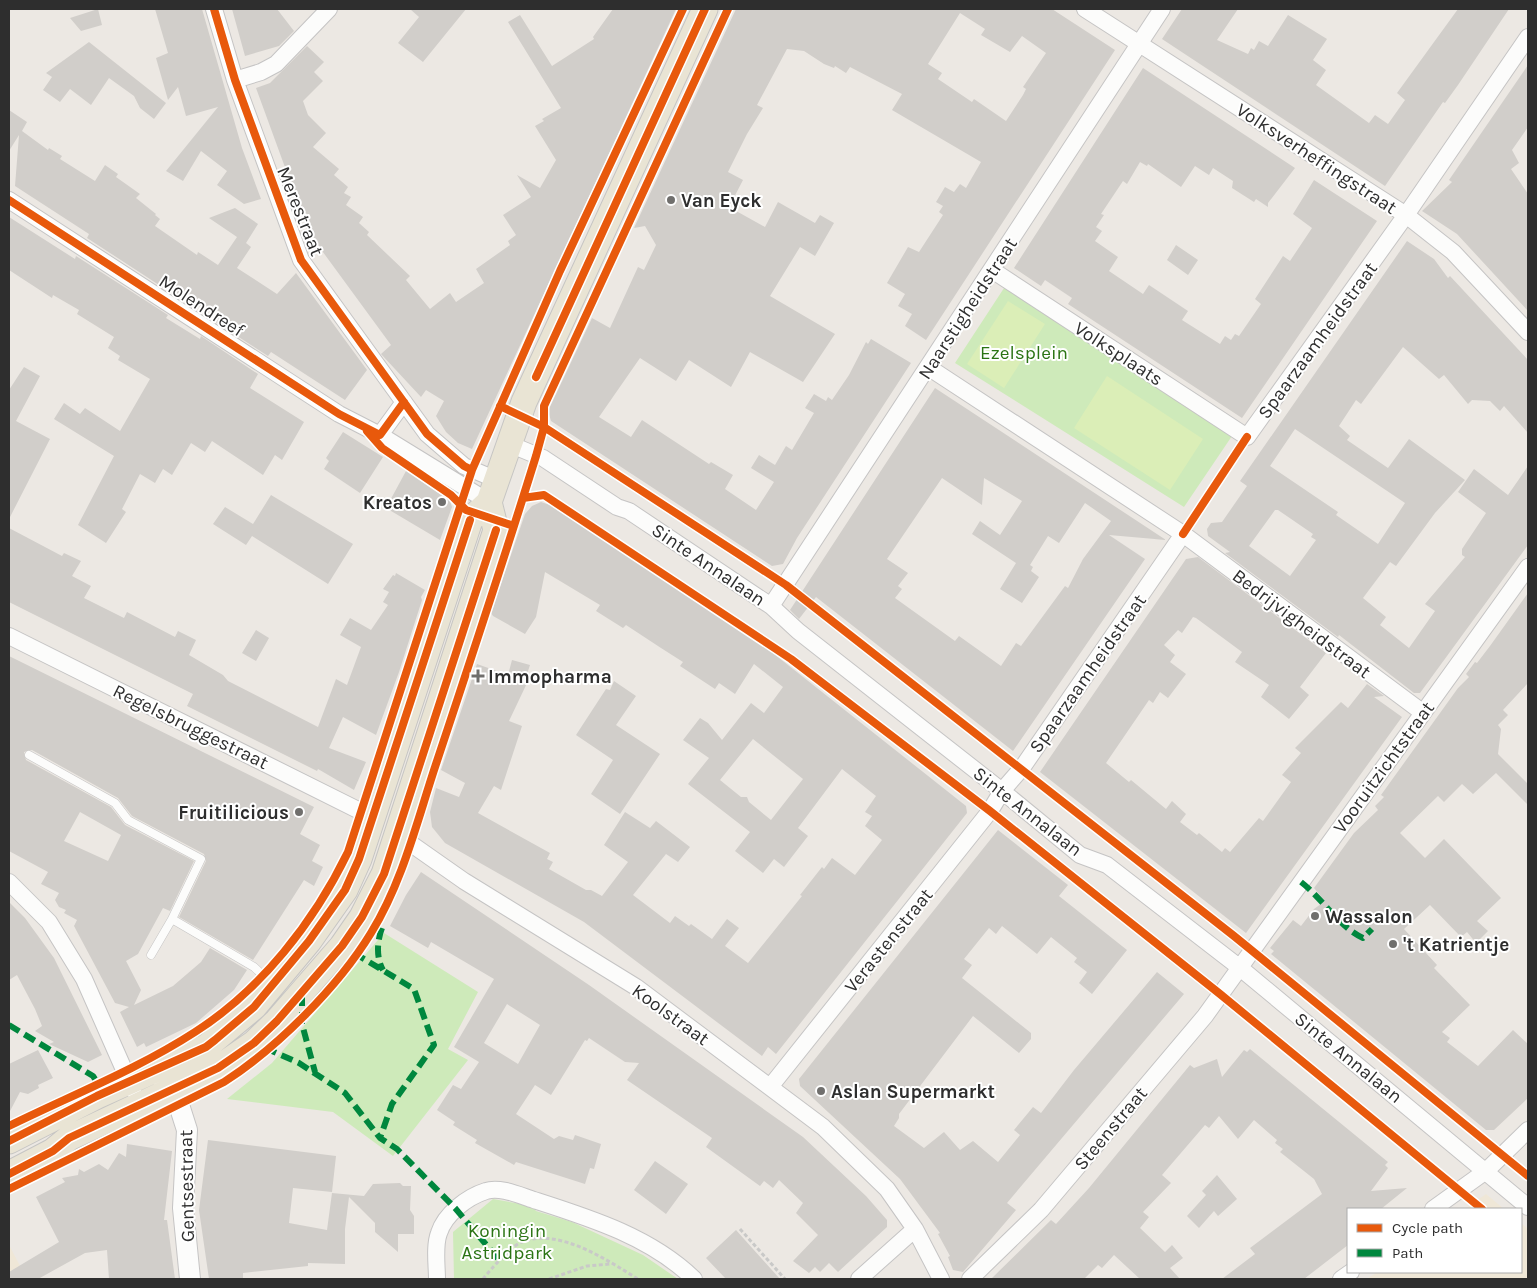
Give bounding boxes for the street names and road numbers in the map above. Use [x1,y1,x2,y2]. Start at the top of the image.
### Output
street label: Volksverheffingstraat [1232,99,1401,219]
street label: Merestraat [272,163,328,259]
street label: Naarstigheidstraat [914,234,1022,384]
street label: Spaarzaamheidstraat [1254,258,1382,423]
street label: Molendreef [155,270,249,342]
street label: Volksplaats [1070,317,1167,391]
street label: Sinte Annalaan [648,519,769,611]
street label: Bedrijvigheidstraat [1228,565,1375,683]
street label: Spaarzaamheidstraat [1025,590,1151,757]
street label: Regelsbruggestraat [109,680,272,774]
street label: Vooruitzichtstraat [1329,698,1439,838]
street label: Sinte Annalaan [969,762,1086,861]
street label: Verastenstraat [840,884,937,997]
street label: Koolstraat [628,980,713,1050]
street label: Sinte Annalaan [1290,1008,1407,1108]
street label: Steenstraat [1070,1083,1152,1175]
street label: Gentsestraat [175,1130,199,1242]

